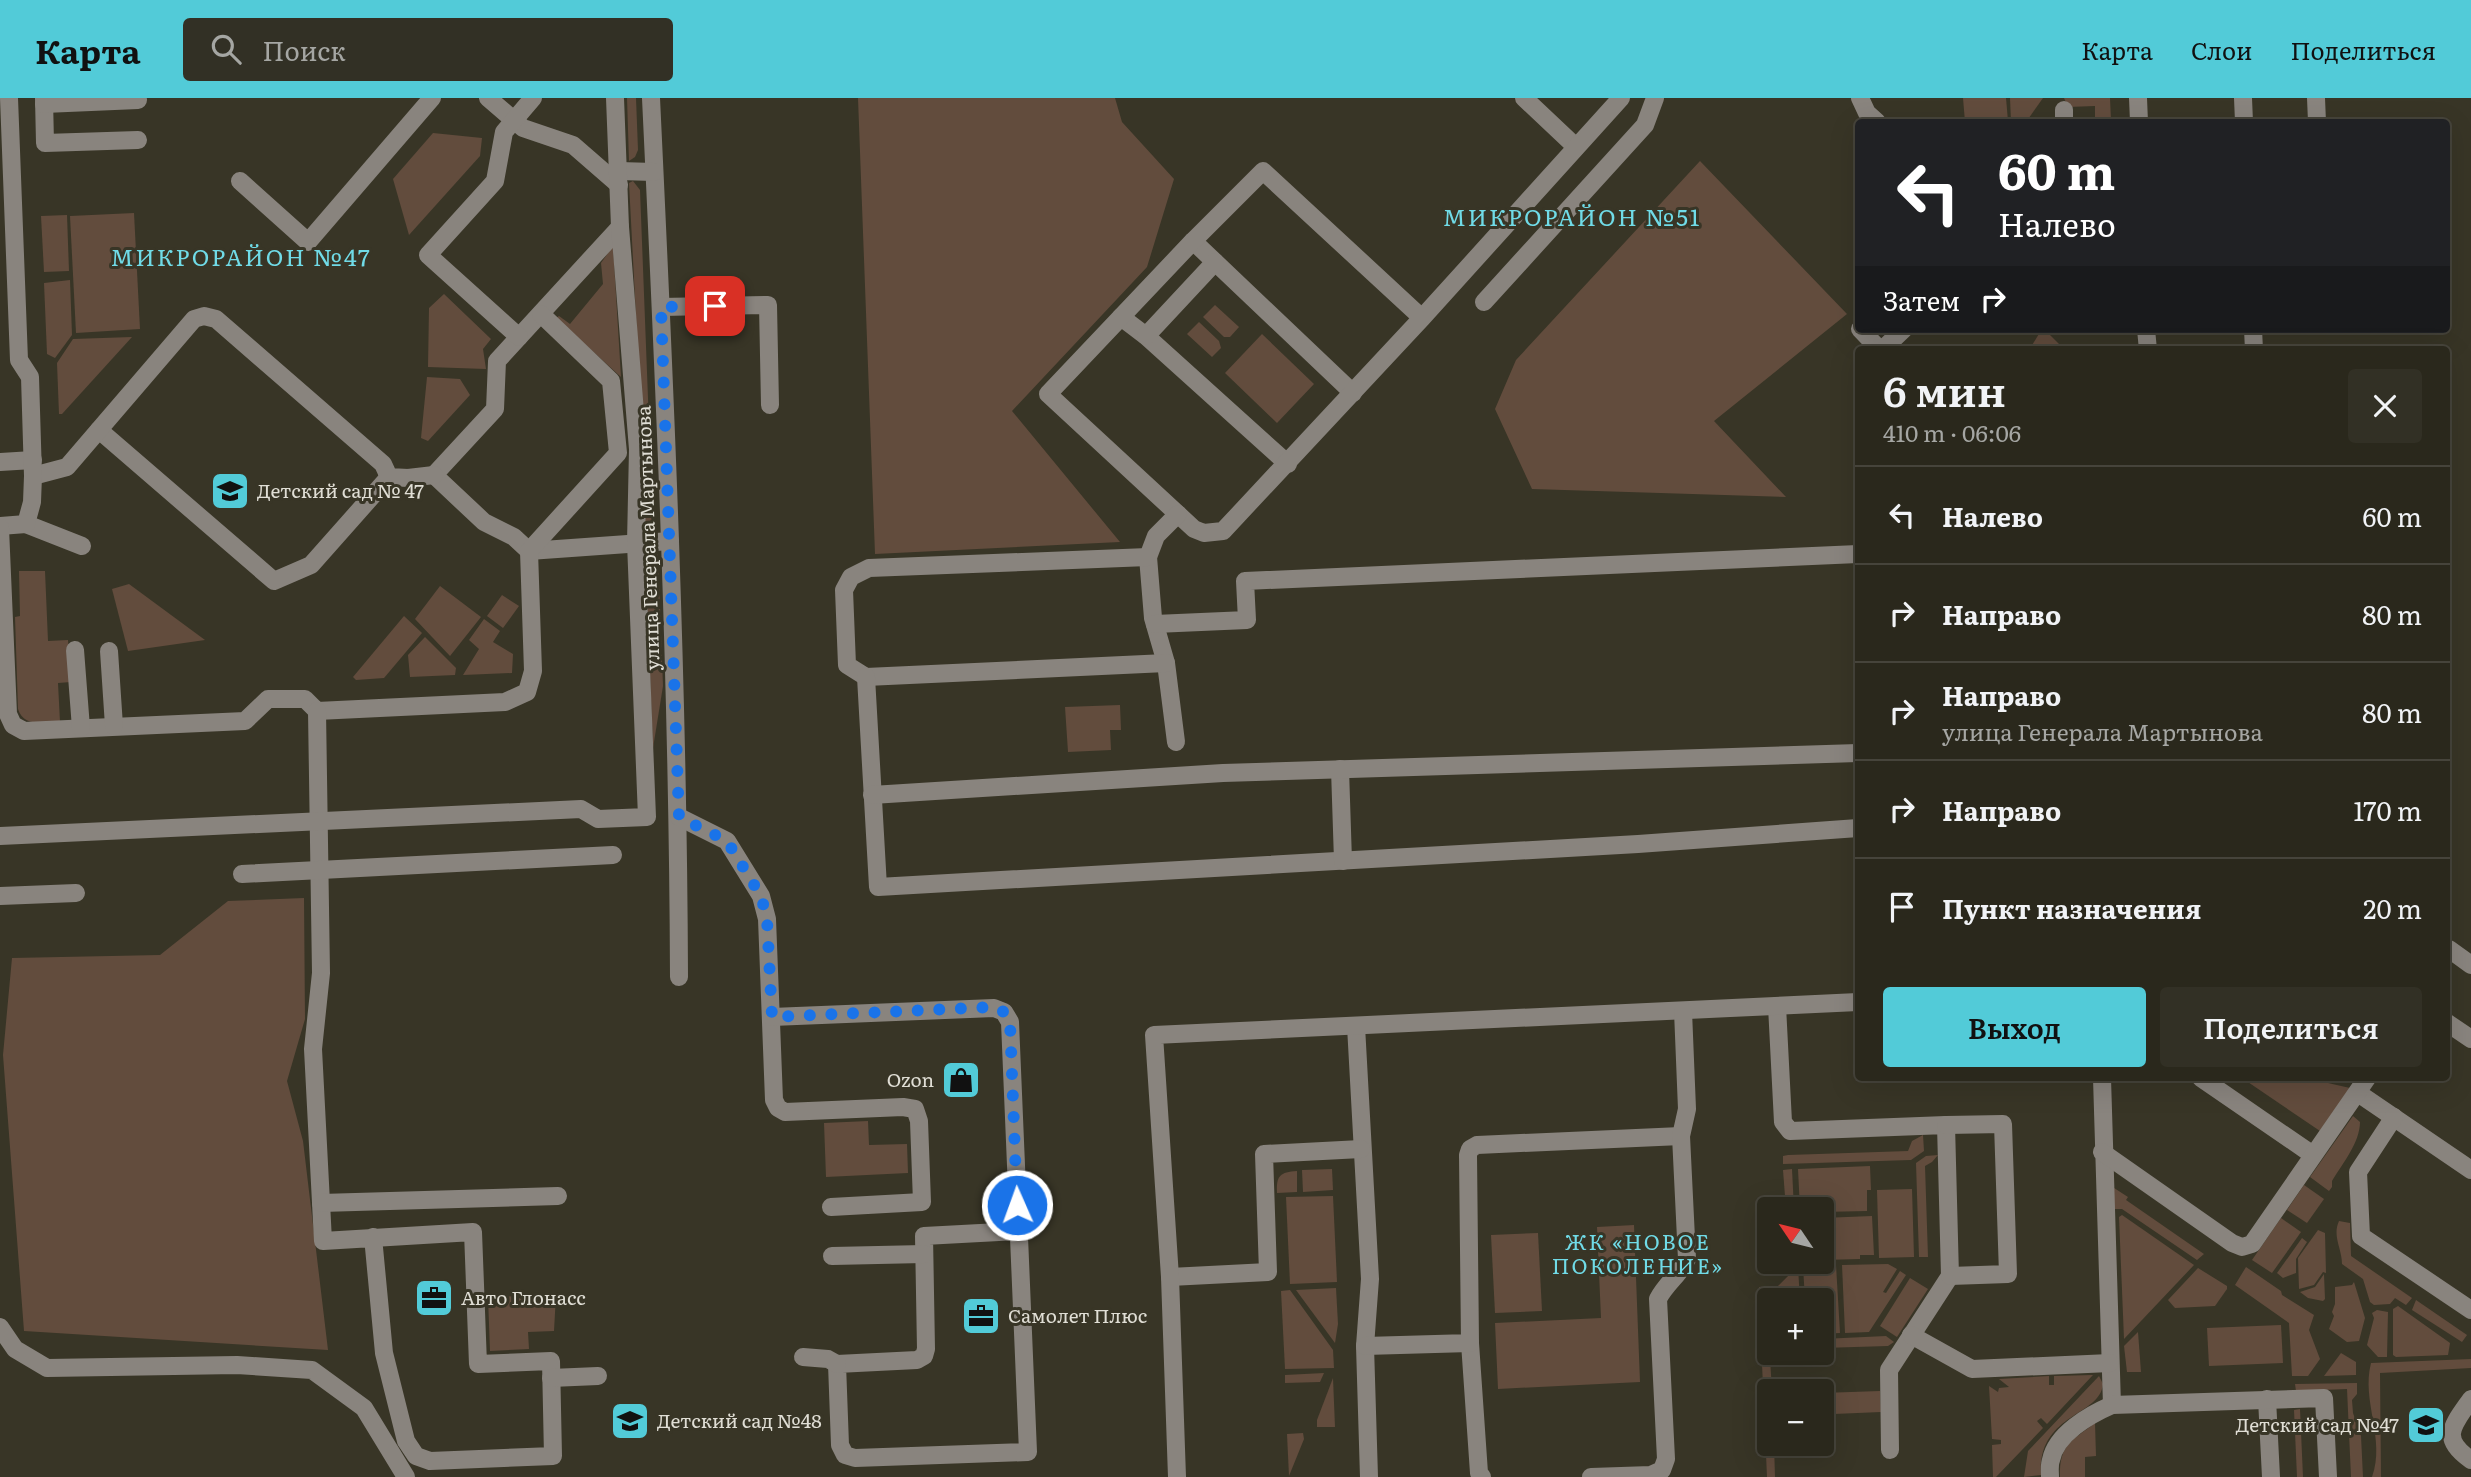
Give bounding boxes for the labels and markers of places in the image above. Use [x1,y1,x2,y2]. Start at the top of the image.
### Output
pin [685,276,745,336]
school or university icon: Детский сад № 47 [209,470,251,512]
place label: Детский сад № 47 [257,476,424,504]
shop icon: Ozon [940,1059,982,1101]
place label: Ozon [887,1065,934,1093]
office icon: Авто Глонасс [413,1277,455,1319]
place label: Авто Глонасс [461,1283,586,1311]
office icon: Самолет Плюс [960,1295,1002,1337]
place label: Самолет Плюс [1008,1301,1147,1329]
school or university icon: Детский сад №48 [609,1400,651,1442]
school or university icon: Детский сад №47 [2405,1404,2447,1446]
place label: Детский сад №48 [657,1406,822,1434]
place label: Детский сад №47 [2236,1410,2399,1438]

